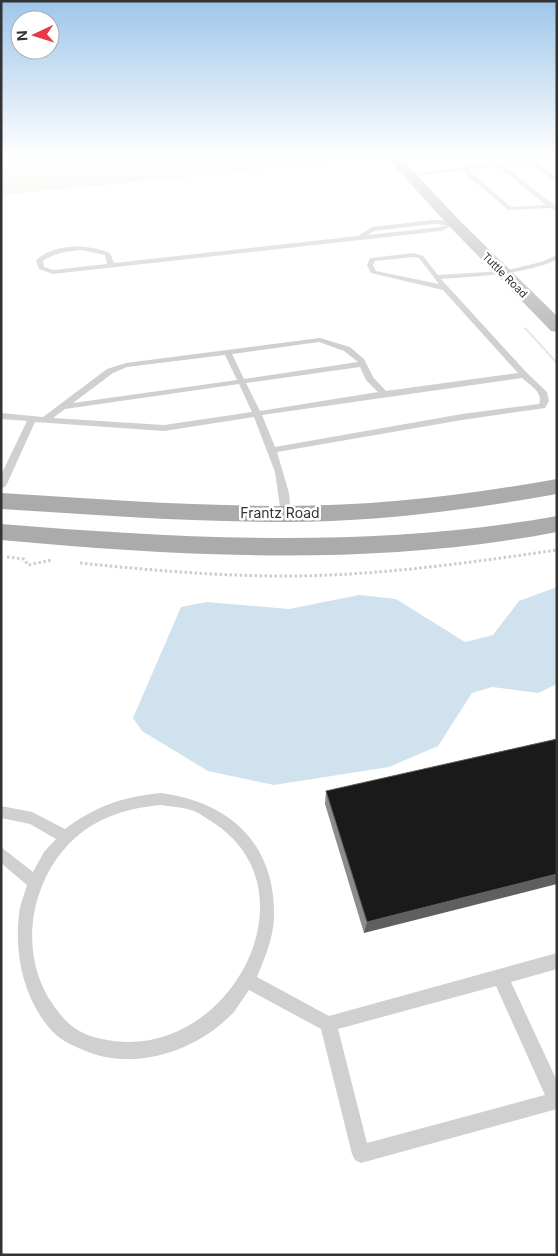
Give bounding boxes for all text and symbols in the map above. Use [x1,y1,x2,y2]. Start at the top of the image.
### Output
north arrow [10,10,60,60]
text: N [13,30,30,42]
street label: Tuttle Road [479,249,531,301]
street label: Frantz Road [240,504,320,521]

